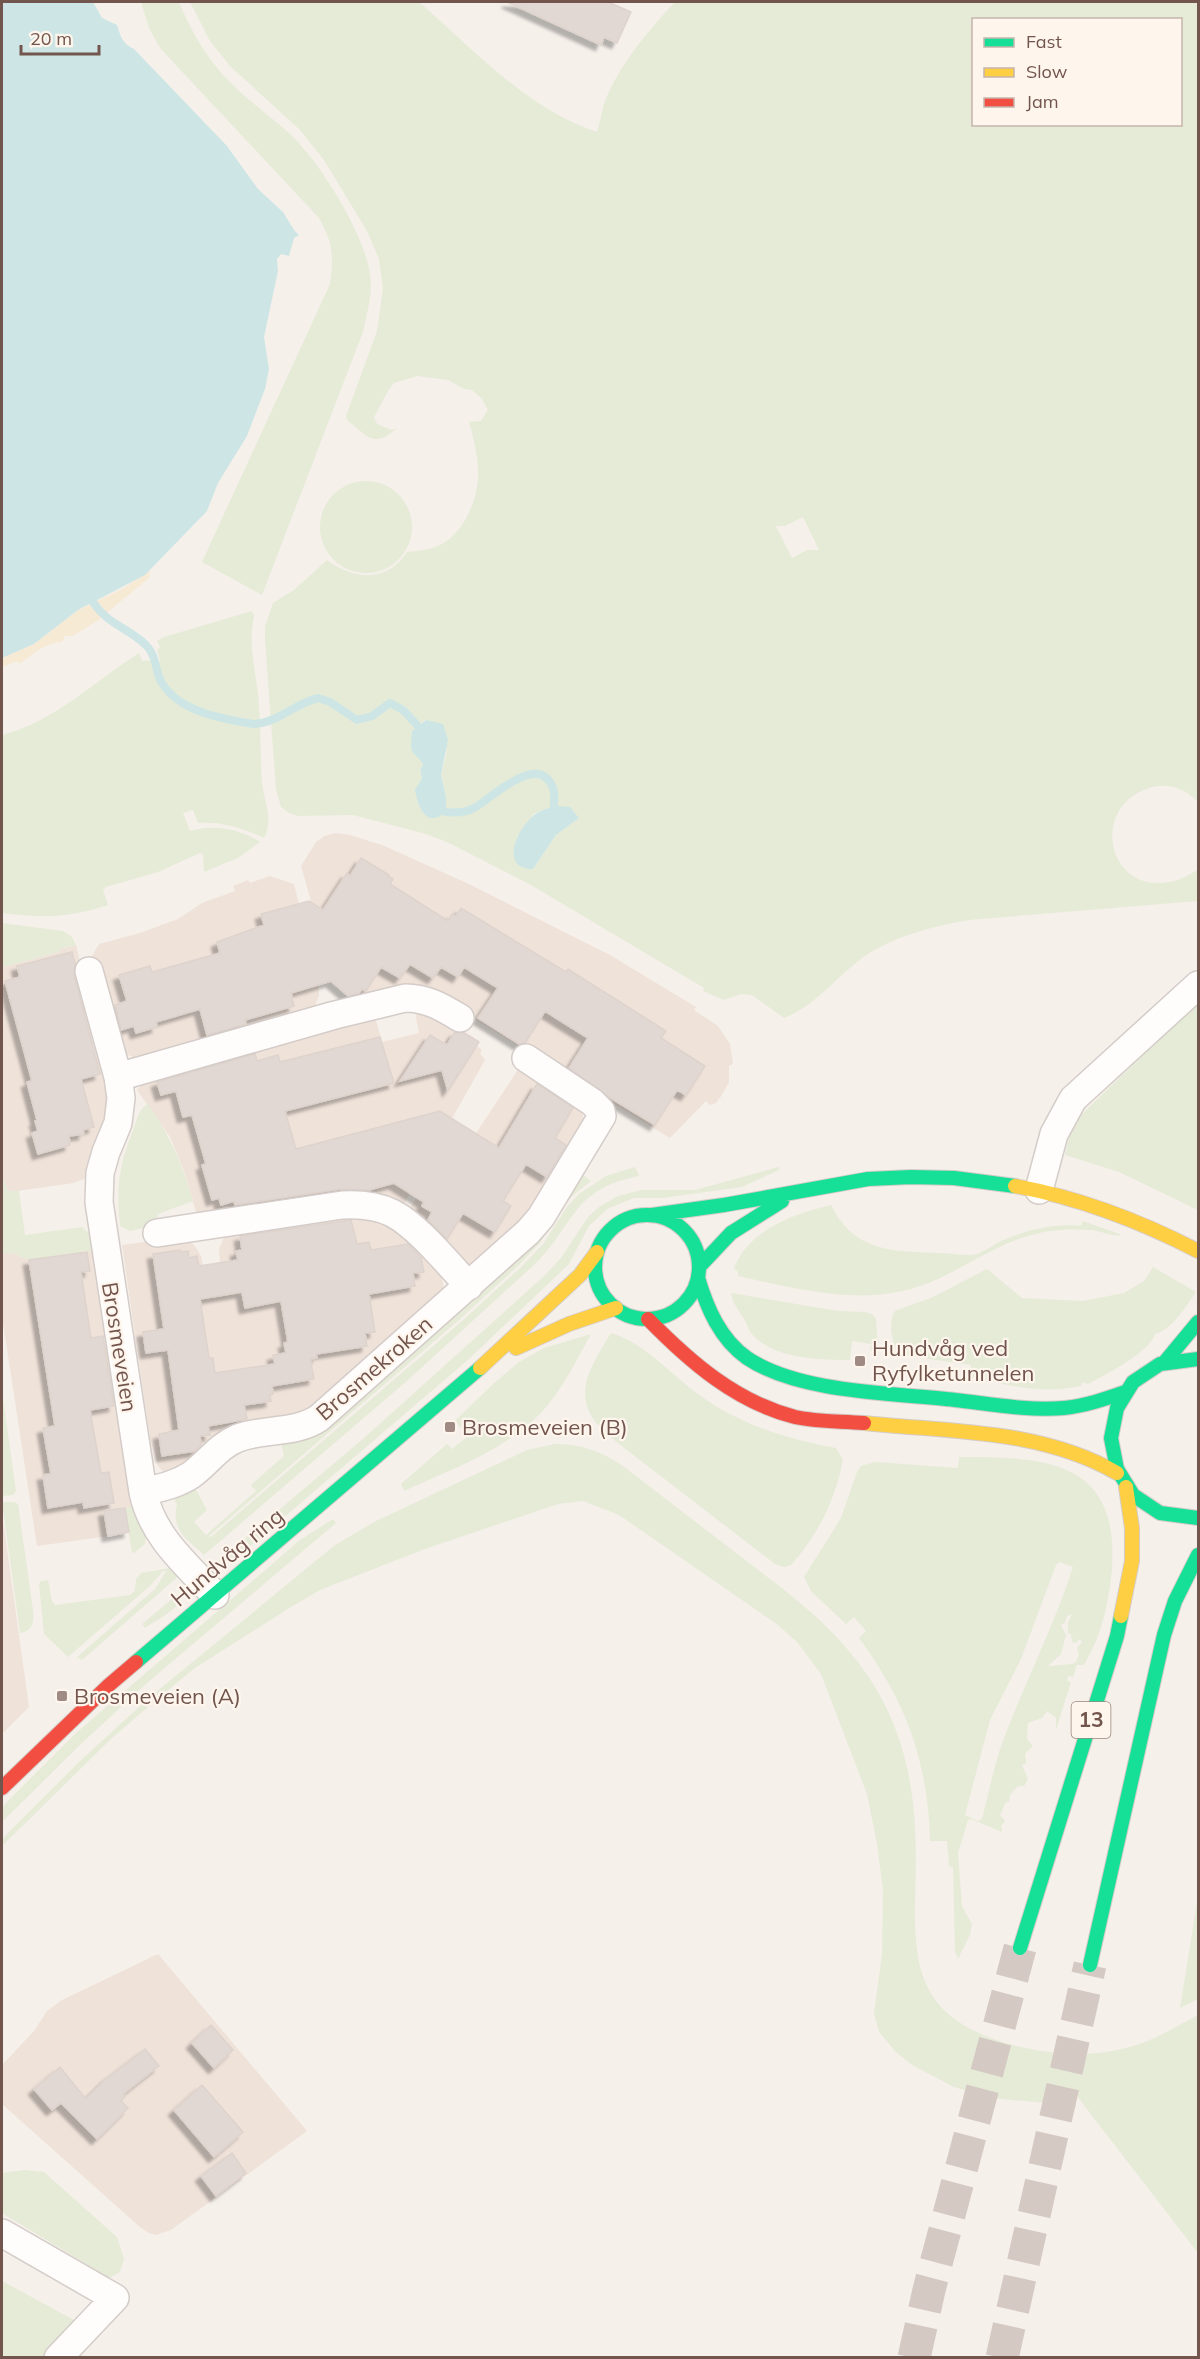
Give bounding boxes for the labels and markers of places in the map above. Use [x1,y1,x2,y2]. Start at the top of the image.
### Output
place label: Hundvåg ved Ryfylketunnelen [872,1334,1034,1387]
marker: Hundvåg ved Ryfylketunnelen [853,1354,867,1368]
place label: Brosmeveien (B) [462,1413,628,1441]
marker: Brosmeveien (B) [443,1420,457,1434]
place label: Brosmeveien (A) [74,1682,241,1710]
marker: Brosmeveien (A) [55,1689,69,1703]

